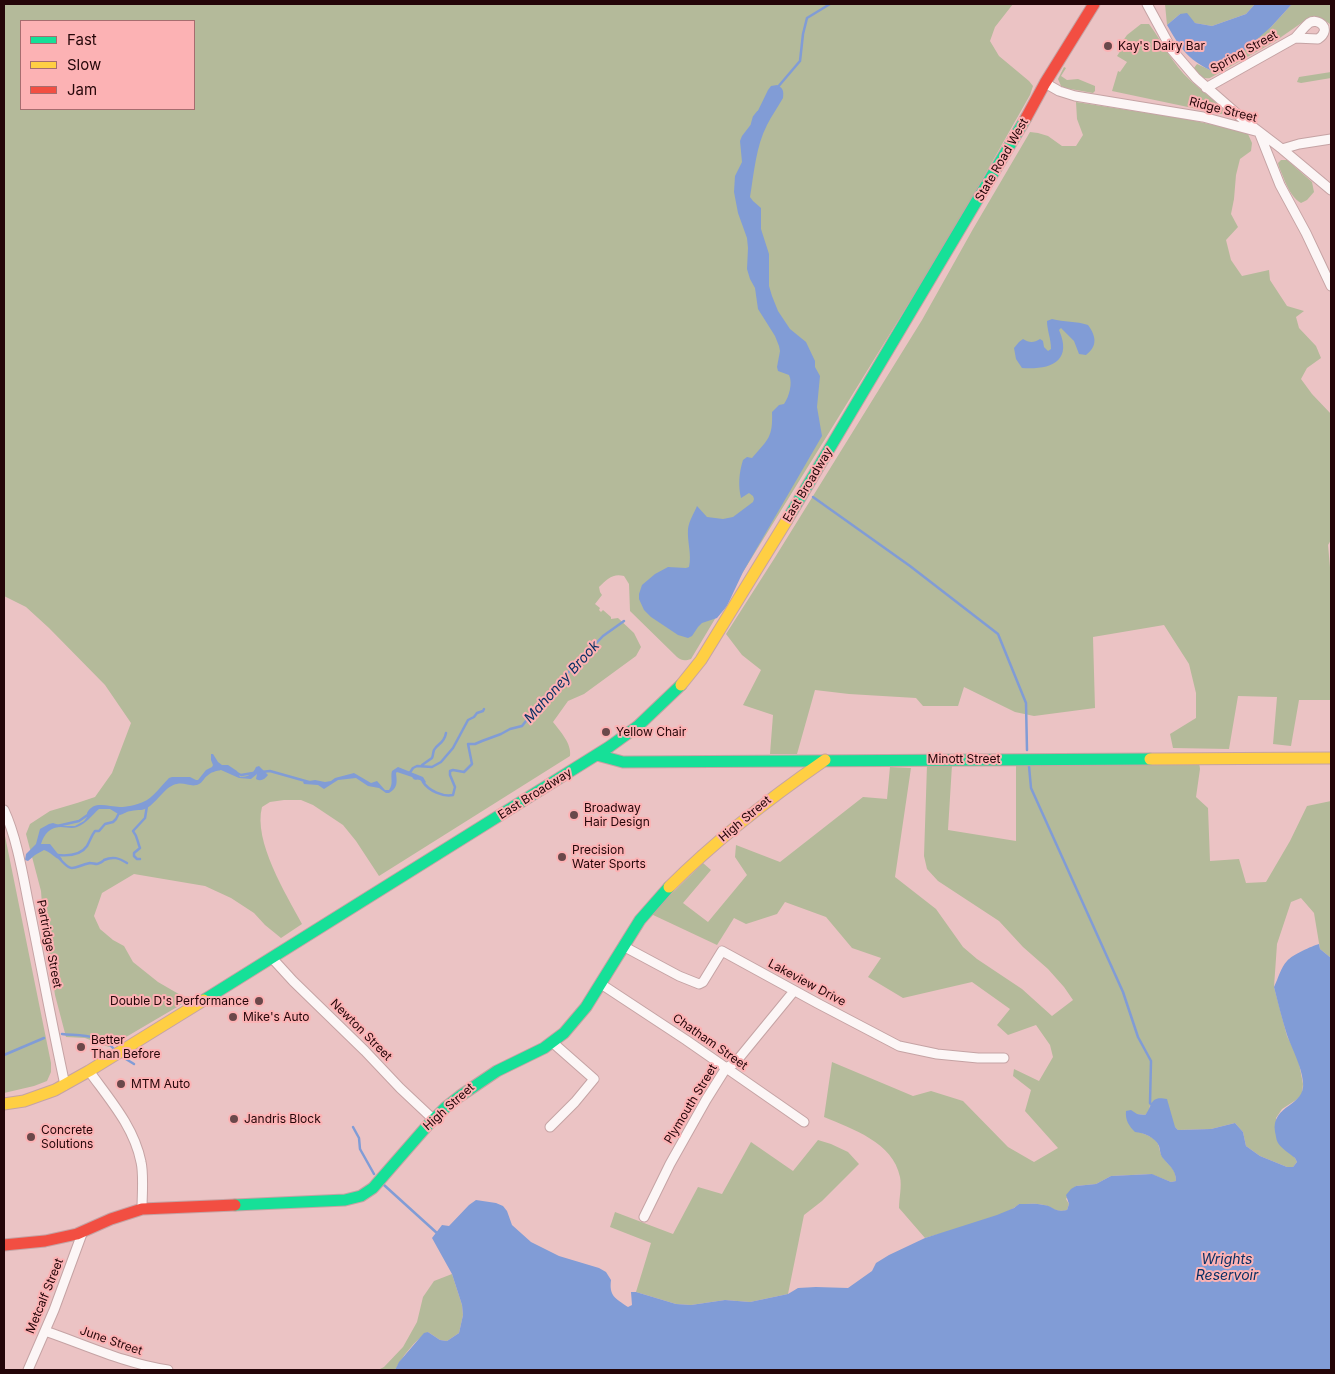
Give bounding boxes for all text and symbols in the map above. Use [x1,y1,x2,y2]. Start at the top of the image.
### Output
legend [20,20,195,110]
street label: Spring Street [1208,28,1280,76]
text: Fast [67,30,97,49]
place label: Kay's Dairy Bar [1118,39,1205,53]
marker: Kay's Dairy Bar [1102,40,1114,52]
text: Slow [67,55,101,74]
text: Jam [67,80,97,99]
street label: Ridge Street [1188,95,1258,125]
street label: State Road West [972,116,1032,204]
street label: East Broadway [780,445,836,525]
water label: Mahoney Brook [521,638,603,726]
place label: Yellow Chair [616,725,686,739]
marker: Yellow Chair [600,726,612,738]
street label: Minott Street [928,752,1000,766]
street label: East Broadway [495,766,575,822]
street label: High Street [716,793,774,845]
place label: Broadway Hair Design [584,801,650,829]
marker: Broadway Hair Design [568,809,580,821]
place label: Precision Water Sports [572,843,646,871]
marker: Precision Water Sports [556,851,568,863]
street label: Partridge Street [33,899,65,989]
street label: Lakeview Drive [766,956,848,1010]
place label: Double D's Performance [110,994,249,1008]
marker: Double D's Performance [253,995,265,1007]
street label: Newton Street [327,996,395,1064]
place label: Mike's Auto [243,1010,310,1024]
marker: Mike's Auto [227,1011,239,1023]
street label: Chatham Street [670,1011,750,1073]
place label: Better Than Before [91,1033,160,1061]
marker: Better Than Before [75,1041,87,1053]
street label: Plymouth Street [662,1062,720,1146]
place label: MTM Auto [131,1077,190,1091]
marker: MTM Auto [115,1078,127,1090]
street label: High Street [421,1080,477,1134]
place label: Jandris Block [244,1112,321,1126]
marker: Jandris Block [228,1113,240,1125]
place label: Concrete Solutions [41,1123,93,1151]
marker: Concrete Solutions [25,1131,37,1143]
water label: Wrights Reservoir [1196,1252,1258,1284]
street label: Metcalf Street [23,1256,67,1336]
street label: June Street [78,1324,144,1358]

